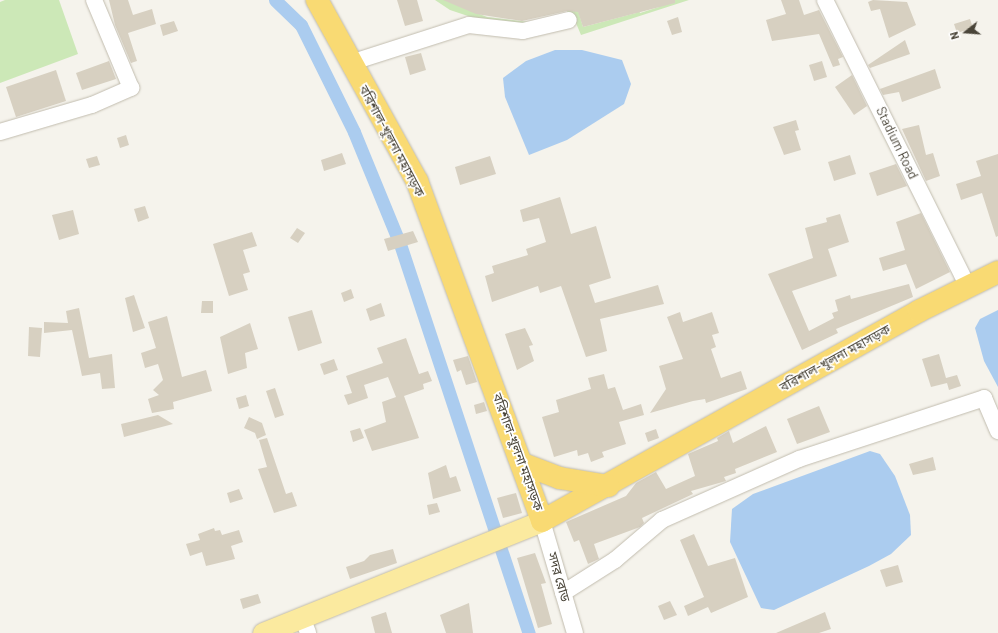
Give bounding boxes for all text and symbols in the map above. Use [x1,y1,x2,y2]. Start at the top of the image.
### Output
north arrow [946,12,986,52]
text: N [947,30,961,41]
street label: বরিশাল-খুলনা মহাসড়ক [356,83,428,199]
street label: Stadium Road [873,104,921,182]
street label: বরিশাল-খুলনা মহাসড়ক [777,321,893,395]
street label: বরিশাল-খুলনা মহাসড়ক [489,391,547,513]
street label: সদর রোড [545,550,573,604]

